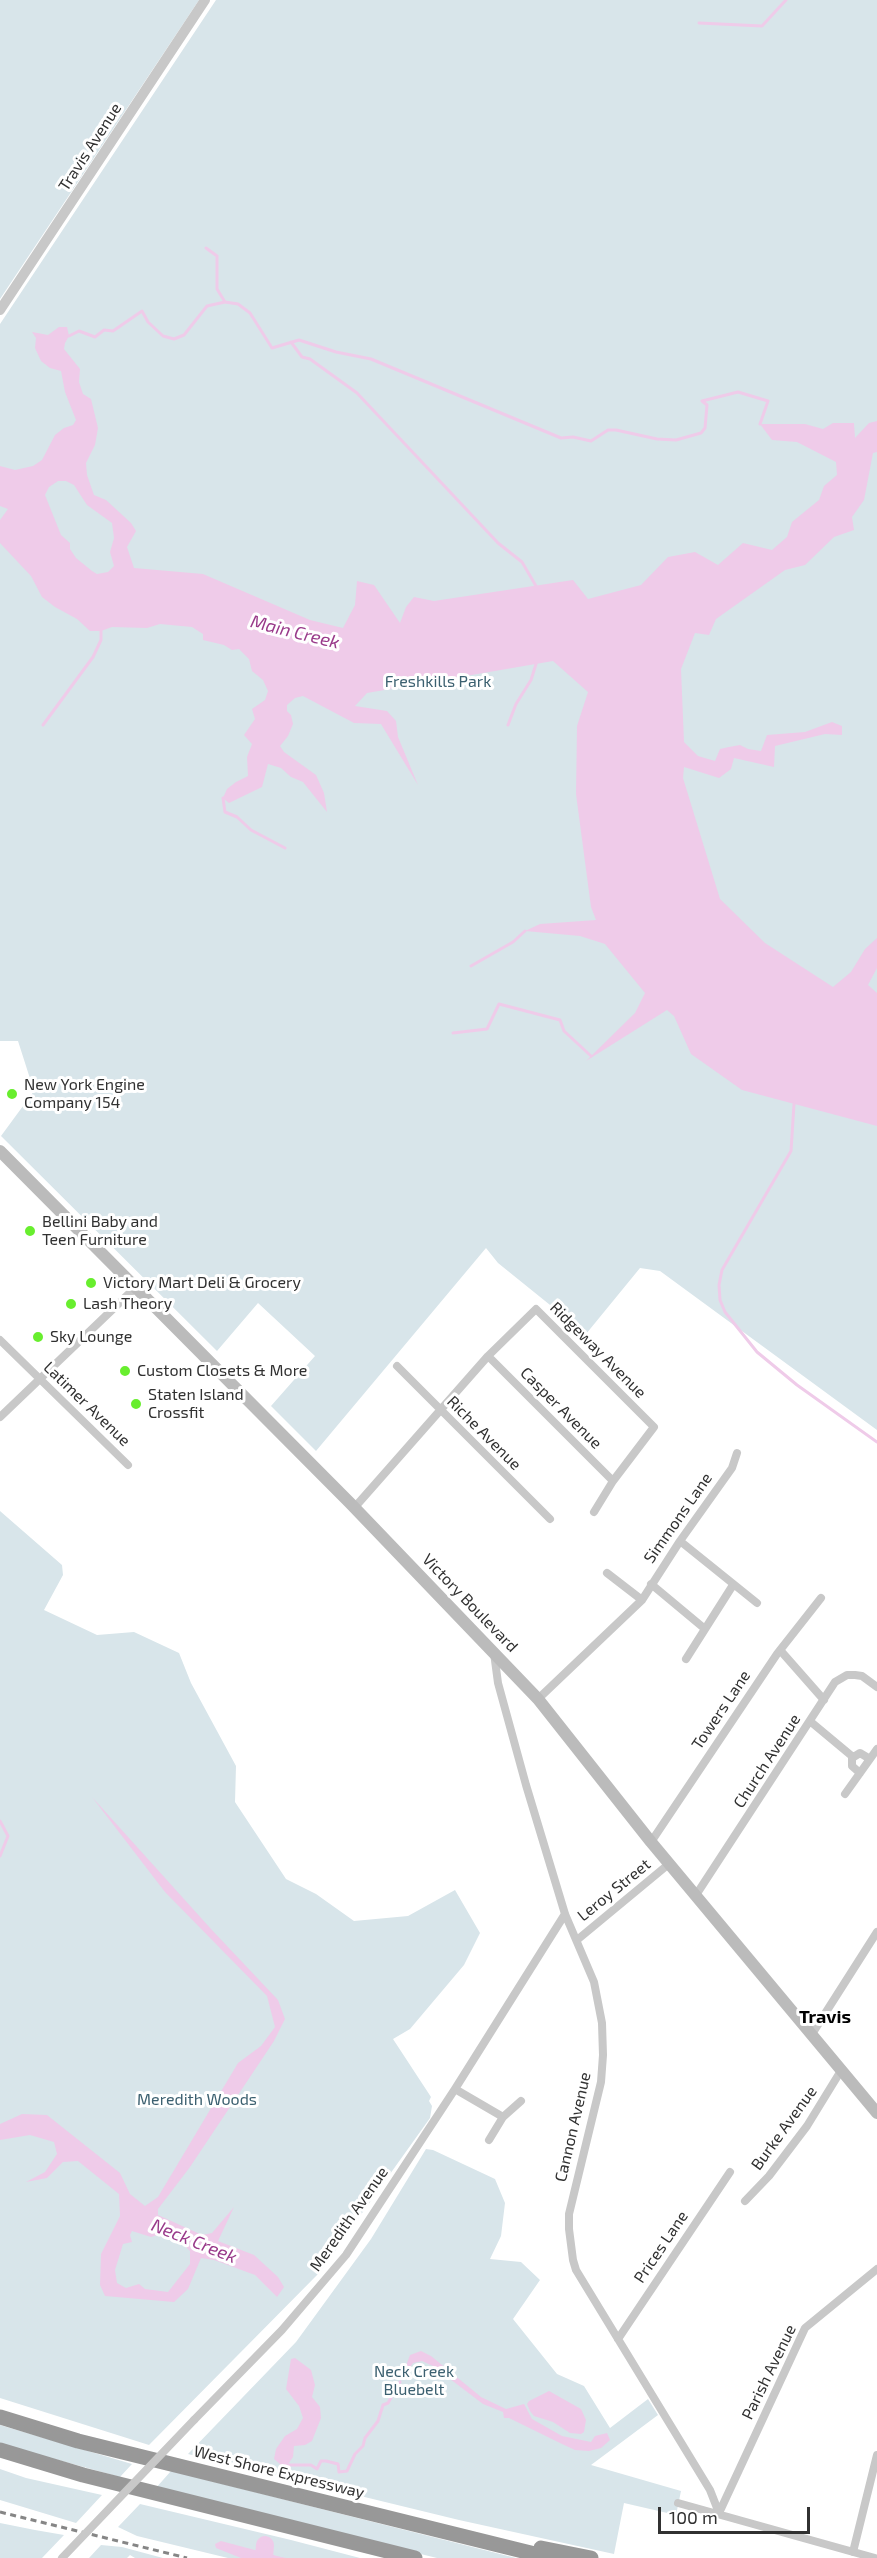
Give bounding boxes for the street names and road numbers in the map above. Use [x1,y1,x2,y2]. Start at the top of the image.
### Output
street label: Travis Avenue [55,100,125,194]
street label: Ridgeway Avenue [546,1298,650,1402]
street label: Latimer Avenue [40,1358,134,1450]
street label: Casper Avenue [516,1363,606,1453]
street label: Riche Avenue [443,1392,525,1474]
street label: Simmons Lane [640,1469,716,1567]
street label: Victory Boulevard [418,1550,522,1656]
street label: Towers Lane [688,1667,754,1753]
street label: Church Avenue [730,1710,804,1812]
street label: Leroy Street [574,1855,654,1925]
street label: Cannon Avenue [551,2070,595,2184]
street label: Burke Avenue [747,2082,821,2174]
street label: Meredith Avenue [306,2163,392,2275]
street label: Prices Lane [630,2207,692,2287]
street label: Parish Avenue [738,2321,800,2423]
street label: West Shore Expressway [192,2442,366,2502]

